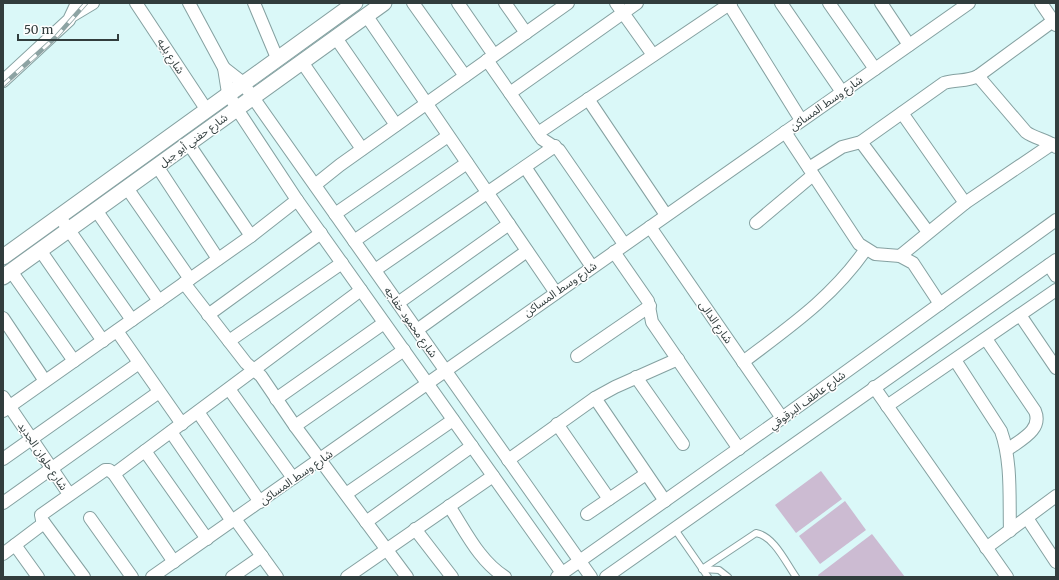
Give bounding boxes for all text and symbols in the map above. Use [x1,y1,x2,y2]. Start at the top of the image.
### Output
scale bar [18,16,118,42]
text: 50 m [24,22,53,37]
street label: شارع بليه [153,36,188,77]
street label: شارع وسط المساكن [787,72,866,134]
street label: شارع حفني أبو جبل [156,110,232,172]
street label: شارع وسط المساكن [521,258,600,320]
street label: شارع محمود خفاجه [381,284,441,361]
street label: شارع الدالى [695,298,736,347]
street label: شارع عاطف البرقوقي [766,367,850,435]
street label: شارع حلوان الجديد [14,419,71,494]
street label: شارع وسط المساكن [257,446,336,508]

